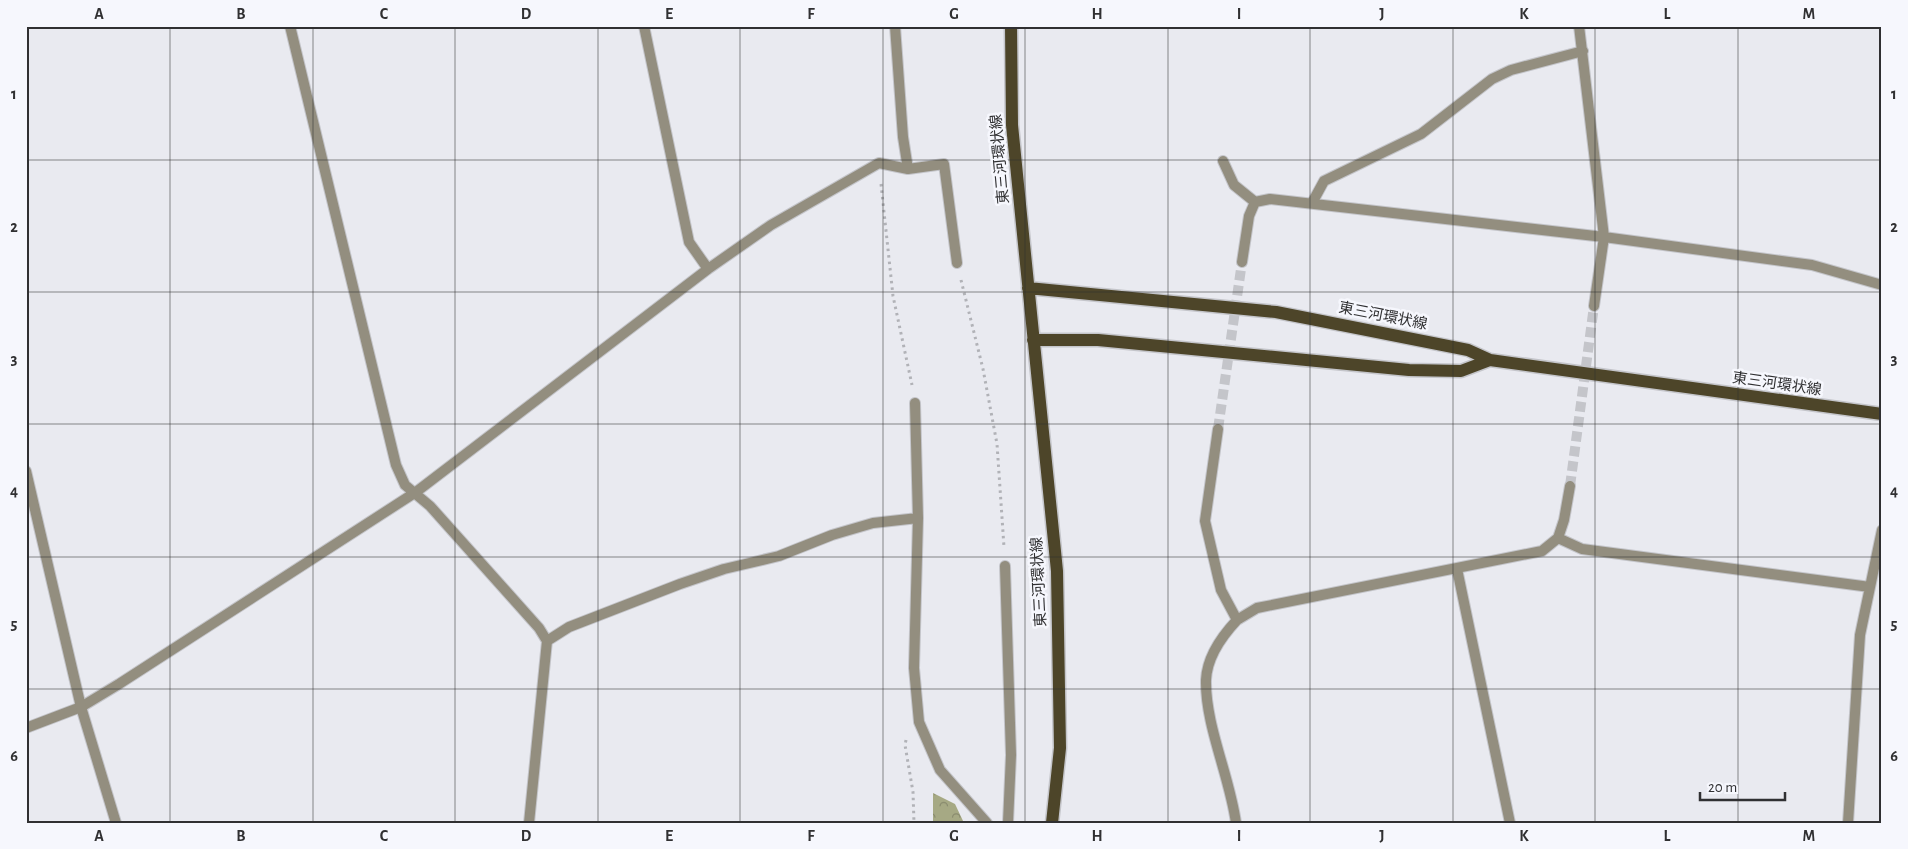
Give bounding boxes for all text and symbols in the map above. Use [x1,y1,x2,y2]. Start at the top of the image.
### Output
text: A [94,6,104,22]
text: B [236,6,246,22]
text: C [380,6,389,22]
text: D [521,6,532,22]
text: E [665,6,673,22]
text: F [807,6,815,22]
text: G [949,6,959,22]
text: H [1091,6,1103,22]
text: I [1237,6,1241,22]
text: J [1379,6,1385,22]
text: K [1519,6,1529,22]
text: L [1664,6,1671,22]
text: M [1803,6,1815,22]
text: 1 [11,86,17,102]
text: 1 [1891,86,1897,102]
street label: 東三河環状線 [987,114,1011,205]
text: 2 [10,219,18,235]
text: 2 [1890,219,1898,235]
street label: 東三河環状線 [1337,298,1429,332]
text: 3 [11,351,18,367]
text: 3 [1891,351,1898,367]
street label: 東三河環状線 [1731,368,1823,398]
text: 4 [10,483,18,499]
text: 4 [1890,483,1898,499]
street label: 東三河環状線 [1027,537,1049,627]
text: 5 [11,616,18,632]
text: 5 [1891,616,1898,632]
text: 6 [10,748,18,764]
text: 6 [1890,748,1898,764]
scale bar [1700,769,1786,801]
text: 20 m [1708,780,1737,795]
text: A [94,828,104,844]
text: B [236,828,246,844]
text: C [380,828,389,844]
text: D [521,828,532,844]
text: E [665,828,673,844]
text: F [807,828,815,844]
text: G [949,828,959,844]
text: H [1091,828,1103,844]
text: I [1237,828,1241,844]
text: J [1379,828,1385,844]
text: K [1519,828,1529,844]
text: L [1664,828,1671,844]
text: M [1803,828,1815,844]

